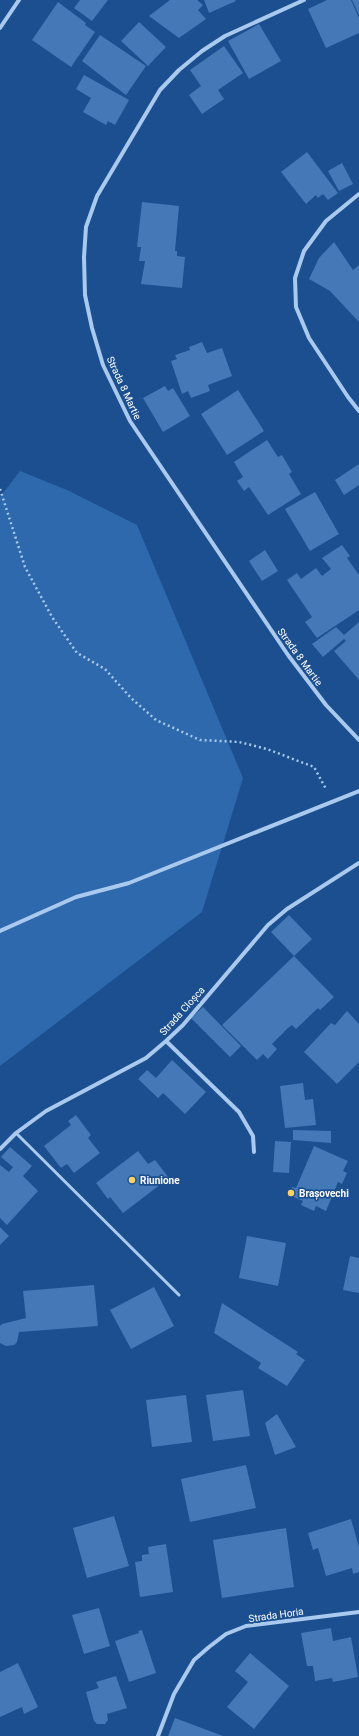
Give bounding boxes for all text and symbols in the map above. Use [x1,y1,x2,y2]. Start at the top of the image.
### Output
street label: Strada 8 Martie [105,355,143,421]
street label: Strada 8 Martie [275,626,325,688]
street label: Strada Cloșca [157,984,208,1038]
marker: Riunione [127,1175,137,1185]
place label: Riunione [140,1175,180,1186]
marker: Brașovechi [286,1188,296,1198]
place label: Brașovechi [299,1188,349,1200]
street label: Strada Horia [248,1606,304,1624]

